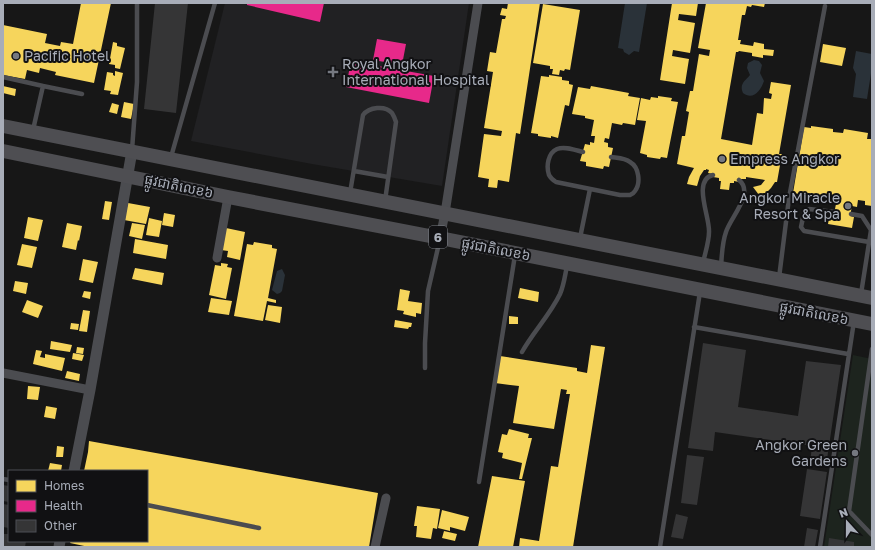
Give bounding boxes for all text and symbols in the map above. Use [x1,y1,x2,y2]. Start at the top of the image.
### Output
place label: Pacific Hotel [24,47,110,64]
marker: Pacific Hotel [11,51,21,61]
place label: Royal Angkor International Hospital [342,55,490,88]
marker: Royal Angkor International Hospital [327,66,339,78]
place label: Empress Angkor [730,150,840,167]
marker: Empress Angkor [717,154,727,164]
street label: ផ្លូវជាតិលេខ៦ [142,170,215,205]
place label: Angkor Miracle Resort & Spa [739,189,840,222]
marker: Angkor Miracle Resort & Spa [843,201,853,211]
road number: 6 [429,226,447,248]
street label: ផ្លូវជាតិលេខ៦ [459,233,532,268]
street label: ផ្លូវជាតិលេខ៦ [777,297,850,332]
place label: Angkor Green Gardens [755,436,847,469]
marker: Angkor Green Gardens [850,448,860,458]
legend [8,470,148,542]
text: Homes [44,478,84,493]
text: Health [44,498,83,513]
north arrow [827,502,867,542]
text: N [837,505,849,520]
text: Other [44,518,77,533]

